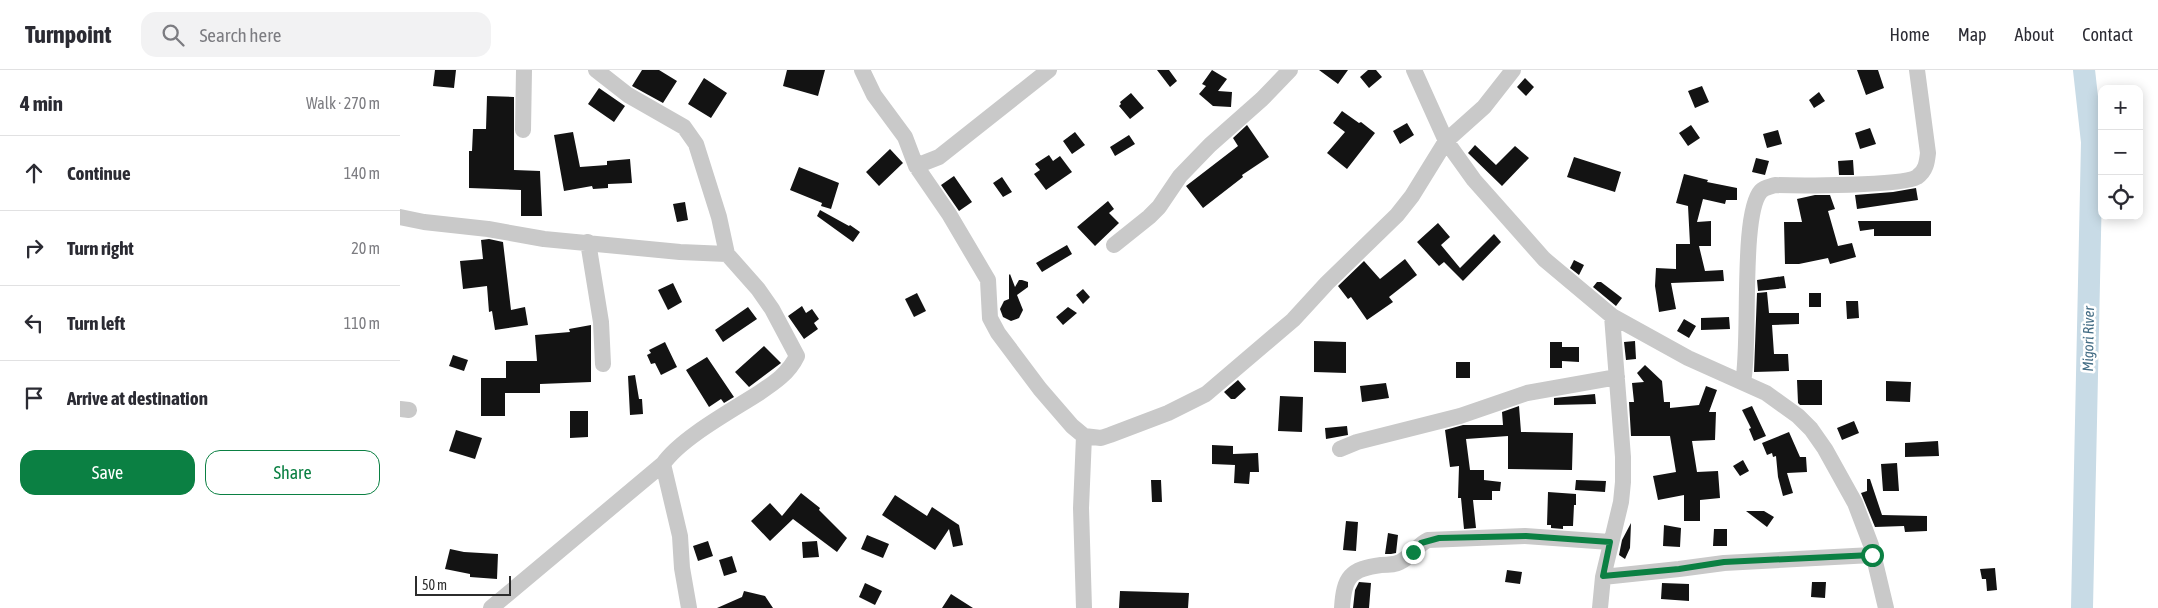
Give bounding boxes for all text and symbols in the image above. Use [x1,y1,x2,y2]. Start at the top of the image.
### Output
search box [141,12,491,57]
text: Turnpoint [25,21,111,48]
icon: search [159,21,187,49]
text: Search here [199,24,281,46]
text: Home [1890,24,1930,45]
text: Map [1958,24,1987,45]
text: About [2015,24,2054,45]
text: Contact [2082,24,2133,45]
map controls [2098,85,2143,220]
button: + [2098,85,2143,130]
text: 4 min [20,91,63,115]
text: Walk · 270 m [306,94,380,112]
button: − [2098,130,2143,175]
icon: ahead [20,159,48,187]
text: Continue [67,162,131,184]
text: 140 m [344,164,380,182]
button: locate [2098,175,2143,220]
icon: right [20,234,48,262]
text: Turn right [67,237,134,259]
text: 20 m [351,239,380,257]
water label: Migori River [2079,306,2097,372]
icon: left [20,309,48,337]
text: Turn left [67,312,125,334]
text: 110 m [344,314,380,332]
icon: arrive [20,384,48,412]
text: Arrive at destination [67,387,208,409]
button: Save [20,450,195,495]
button: Share [205,450,380,495]
route end [1402,541,1425,564]
route start [1861,544,1884,567]
scale bar [415,573,511,596]
text: 50 m [422,577,447,593]

